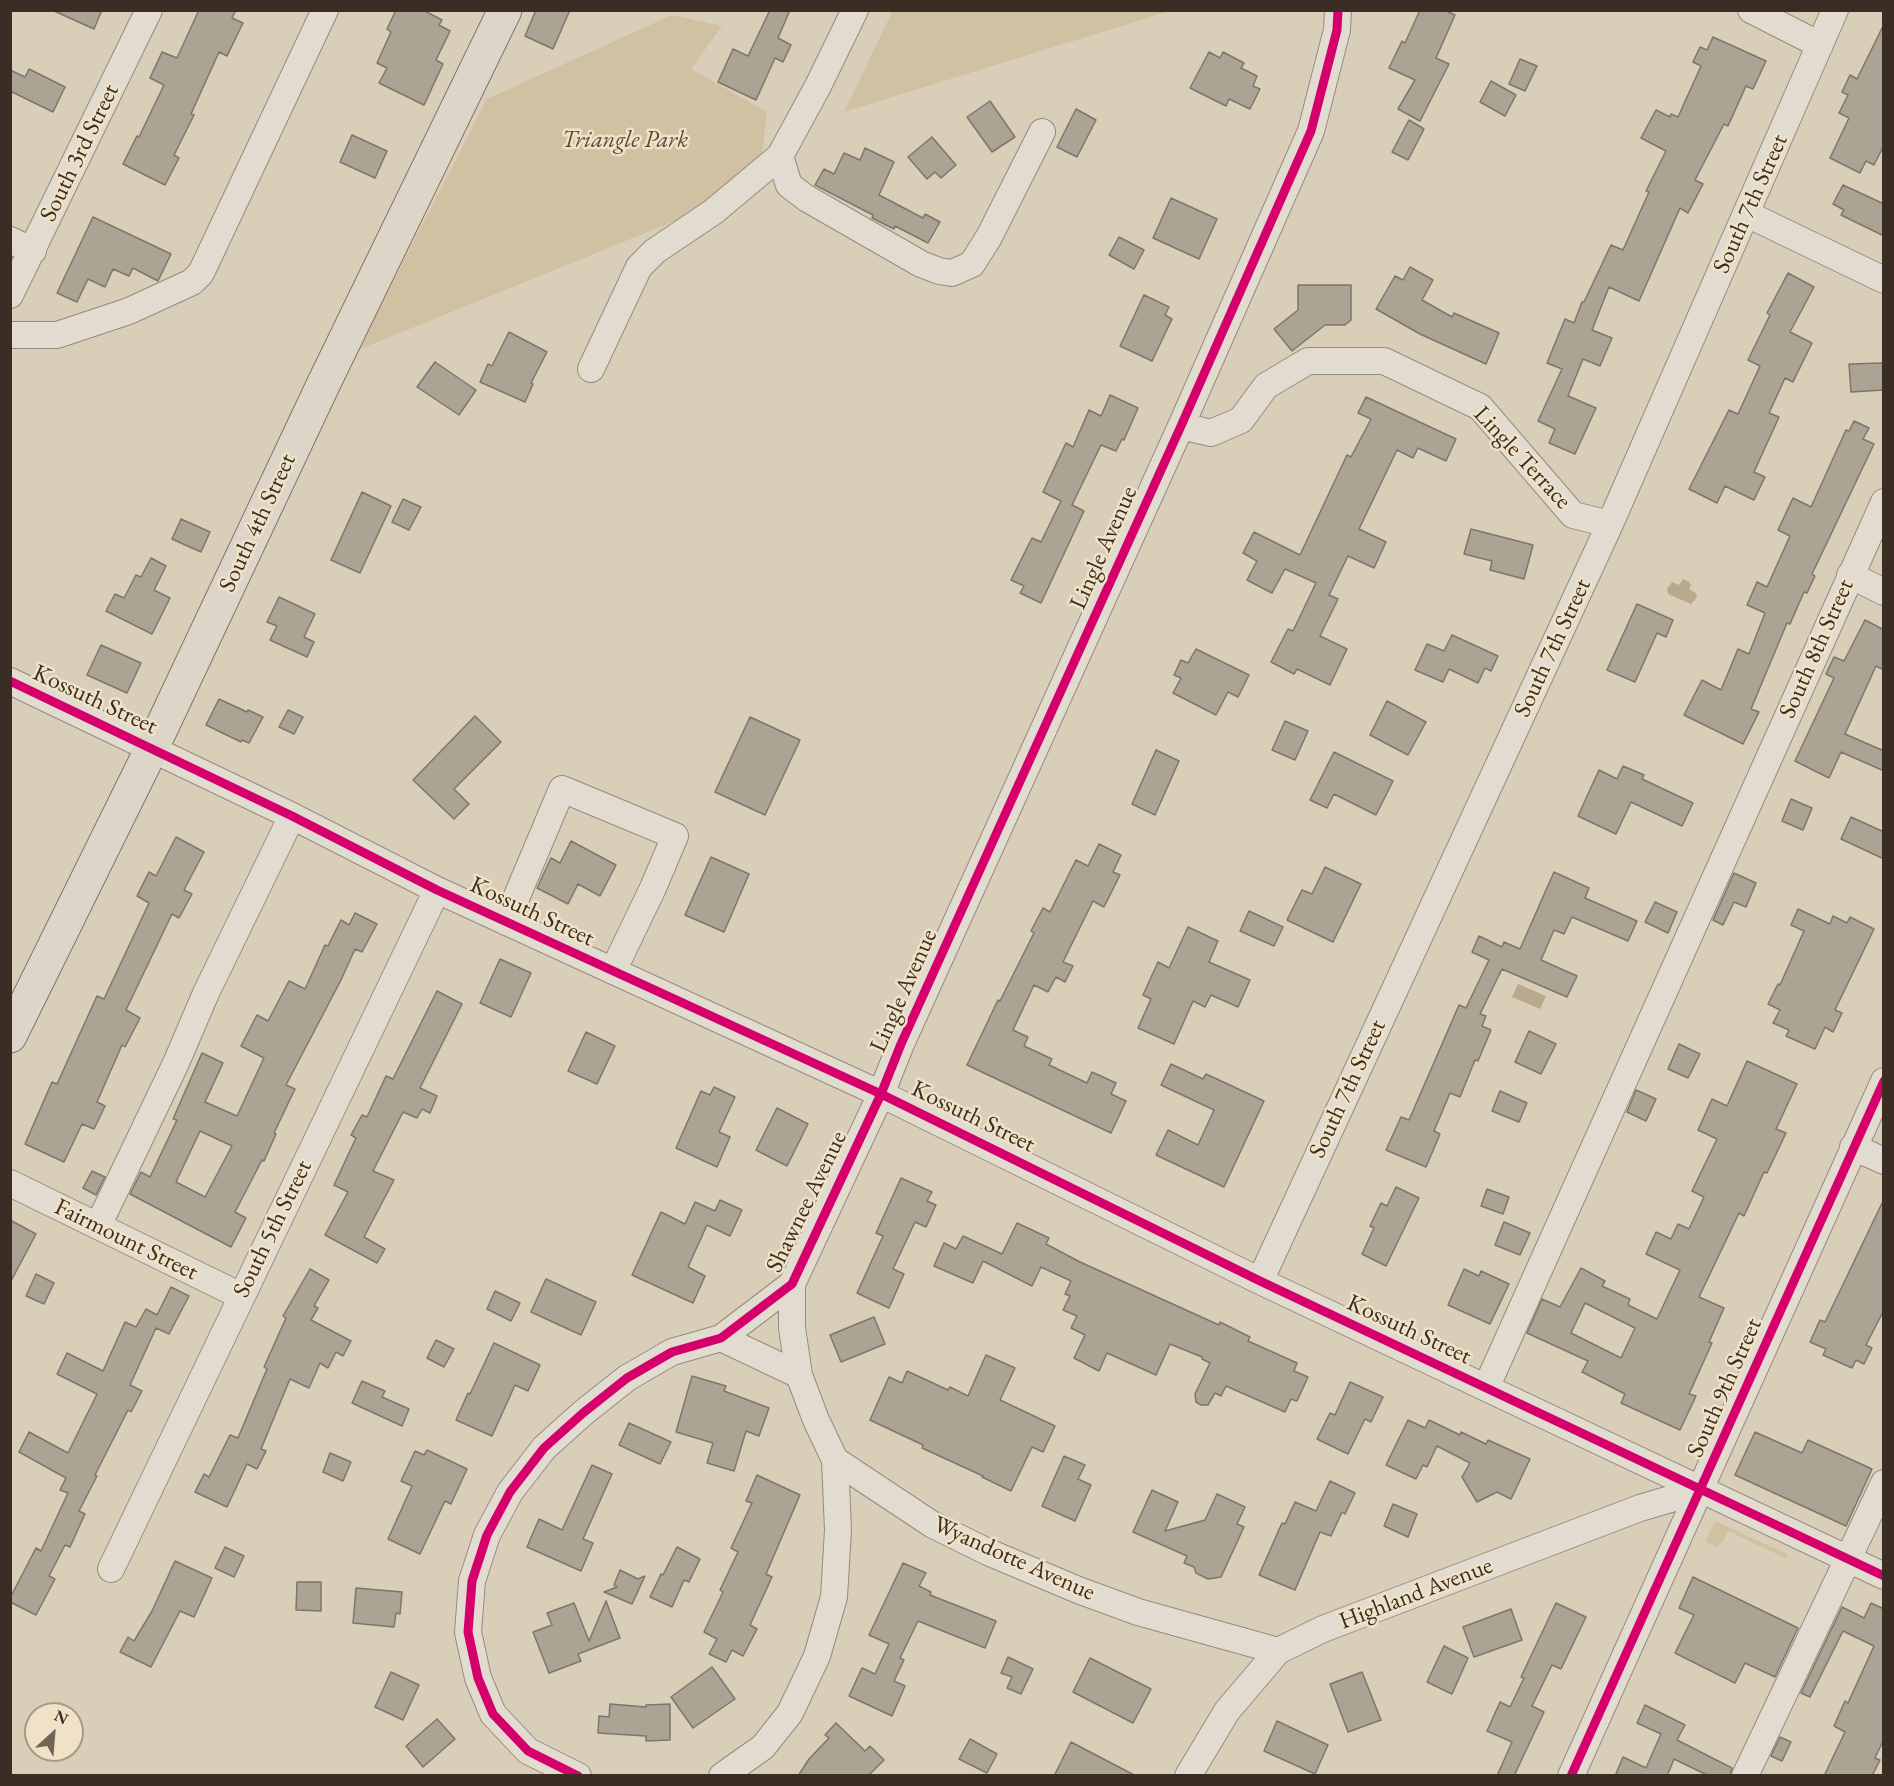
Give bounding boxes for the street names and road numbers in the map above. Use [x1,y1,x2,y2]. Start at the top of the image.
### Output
street label: South 3rd Street [34,79,126,227]
street label: South 7th Street [1707,130,1795,278]
street label: Lingle Terrace [1467,401,1577,515]
street label: South 4th Street [213,449,303,597]
street label: Lingle Avenue [1064,482,1144,614]
street label: South 7th Street [1508,574,1598,722]
street label: South 8th Street [1773,575,1861,723]
street label: Kossuth Street [28,659,162,741]
street label: Kossuth Street [465,871,599,953]
street label: Lingle Avenue [864,925,944,1057]
street label: South 7th Street [1303,1015,1393,1163]
street label: Kossuth Street [907,1075,1039,1159]
street label: Shawnee Avenue [760,1127,854,1277]
street label: South 5th Street [227,1156,319,1302]
street label: Fairmount Street [50,1193,202,1287]
street label: Kossuth Street [1342,1289,1476,1371]
street label: South 9th Street [1681,1314,1769,1462]
street label: Wyandotte Avenue [929,1510,1099,1608]
street label: Highland Avenue [1335,1552,1497,1636]

